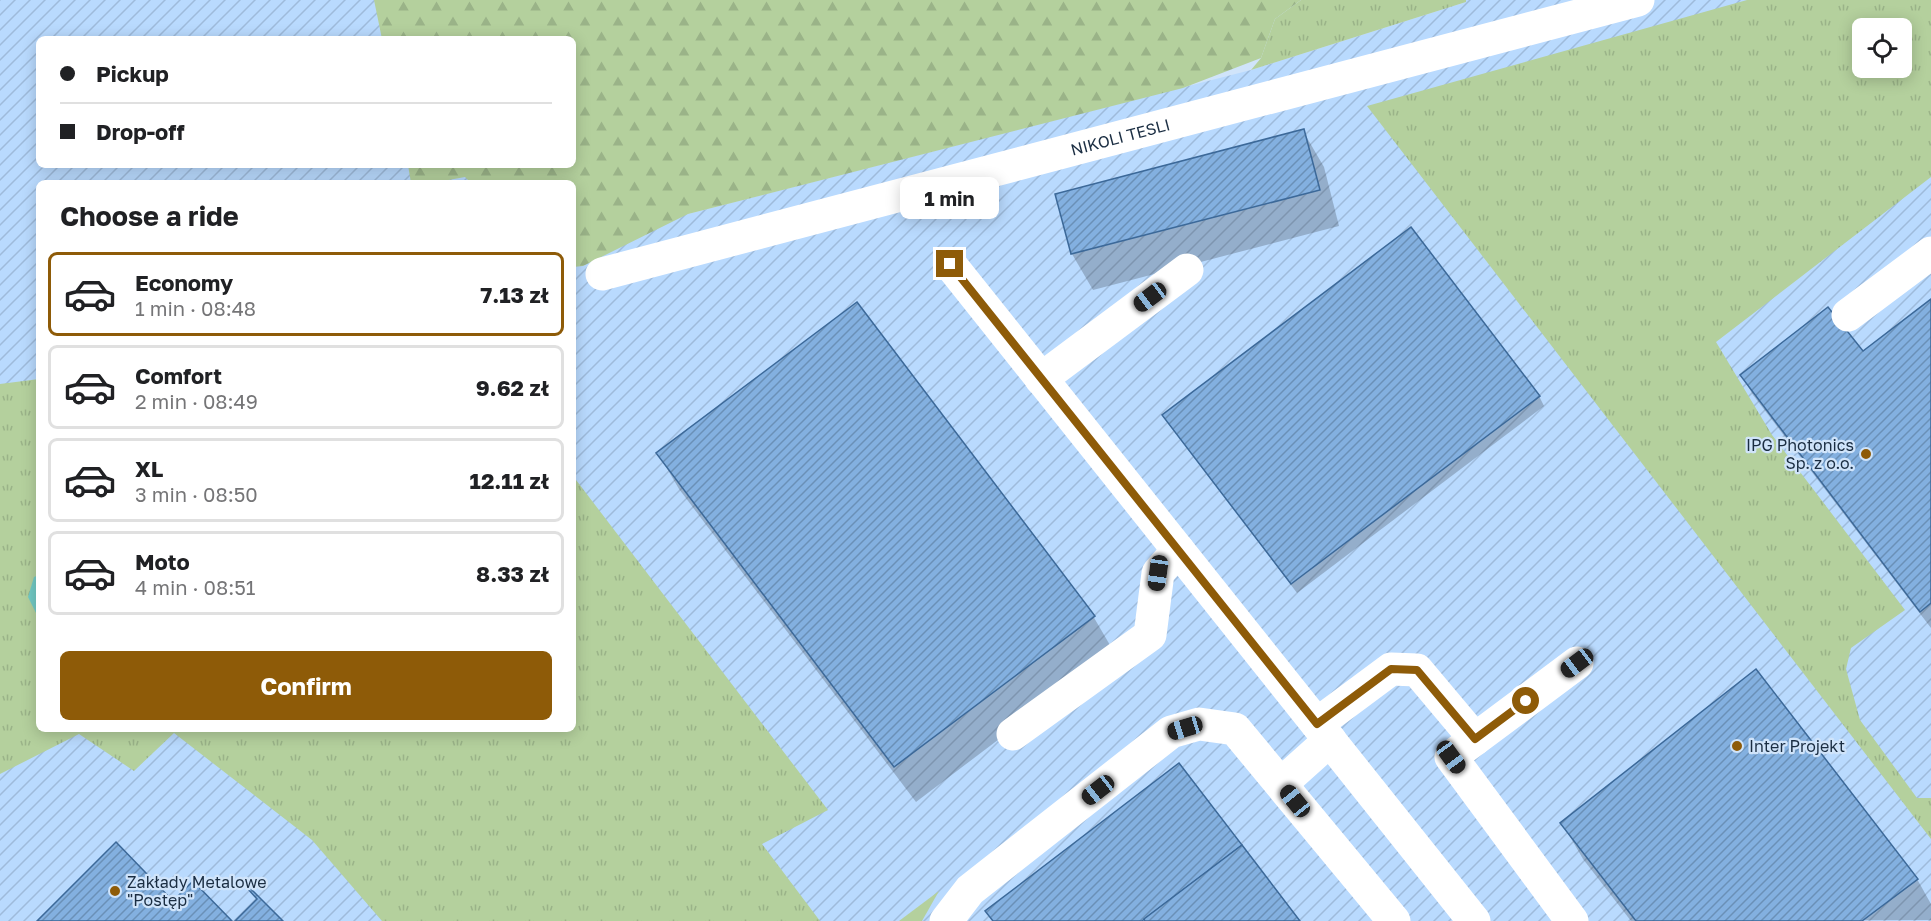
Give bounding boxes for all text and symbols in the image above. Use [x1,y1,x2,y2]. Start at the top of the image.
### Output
map controls [1852,18,1912,78]
button: locate [1852,18,1912,78]
text: Pickup [96,60,169,87]
street label: NIKOLI TESLI [1068,114,1172,160]
text: Drop-off [96,118,185,145]
callout: 1 min [900,177,1000,219]
text: 1 min [924,186,975,210]
text: Choose a ride [60,200,239,232]
route end [936,250,963,277]
icon: car [63,267,117,321]
text: Economy [135,269,233,296]
car [1130,279,1170,315]
text: 7.13 zł [480,281,549,308]
text: 1 min · 08:48 [135,296,256,320]
icon: car [63,360,117,414]
text: Comfort [135,362,222,389]
text: 9.62 zł [476,374,549,401]
text: 2 min · 08:49 [135,389,258,413]
place label: IPG Photonics Sp. z o.o. [1746,435,1854,473]
marker: IPG Photonics Sp. z o.o. [1859,447,1873,461]
icon: car [63,453,117,507]
text: XL [135,455,163,482]
text: 12.11 zł [470,467,549,494]
text: 3 min · 08:50 [135,482,258,506]
icon: car [63,546,117,600]
text: Moto [135,548,190,575]
car [1147,554,1169,592]
text: 8.33 zł [476,560,549,587]
text: 4 min · 08:51 [135,575,255,599]
car [1557,645,1597,681]
button: Confirm [60,651,552,720]
route start [1512,687,1539,714]
car [1165,714,1205,742]
place label: Inter Projekt [1749,736,1845,756]
car [1433,737,1469,777]
marker: Inter Projekt [1730,739,1744,753]
car [1078,772,1118,808]
car [1277,781,1313,821]
place label: Zakłady Metalowe "Postęp" [127,872,267,910]
marker: Zakłady Metalowe "Postęp" [108,884,122,898]

